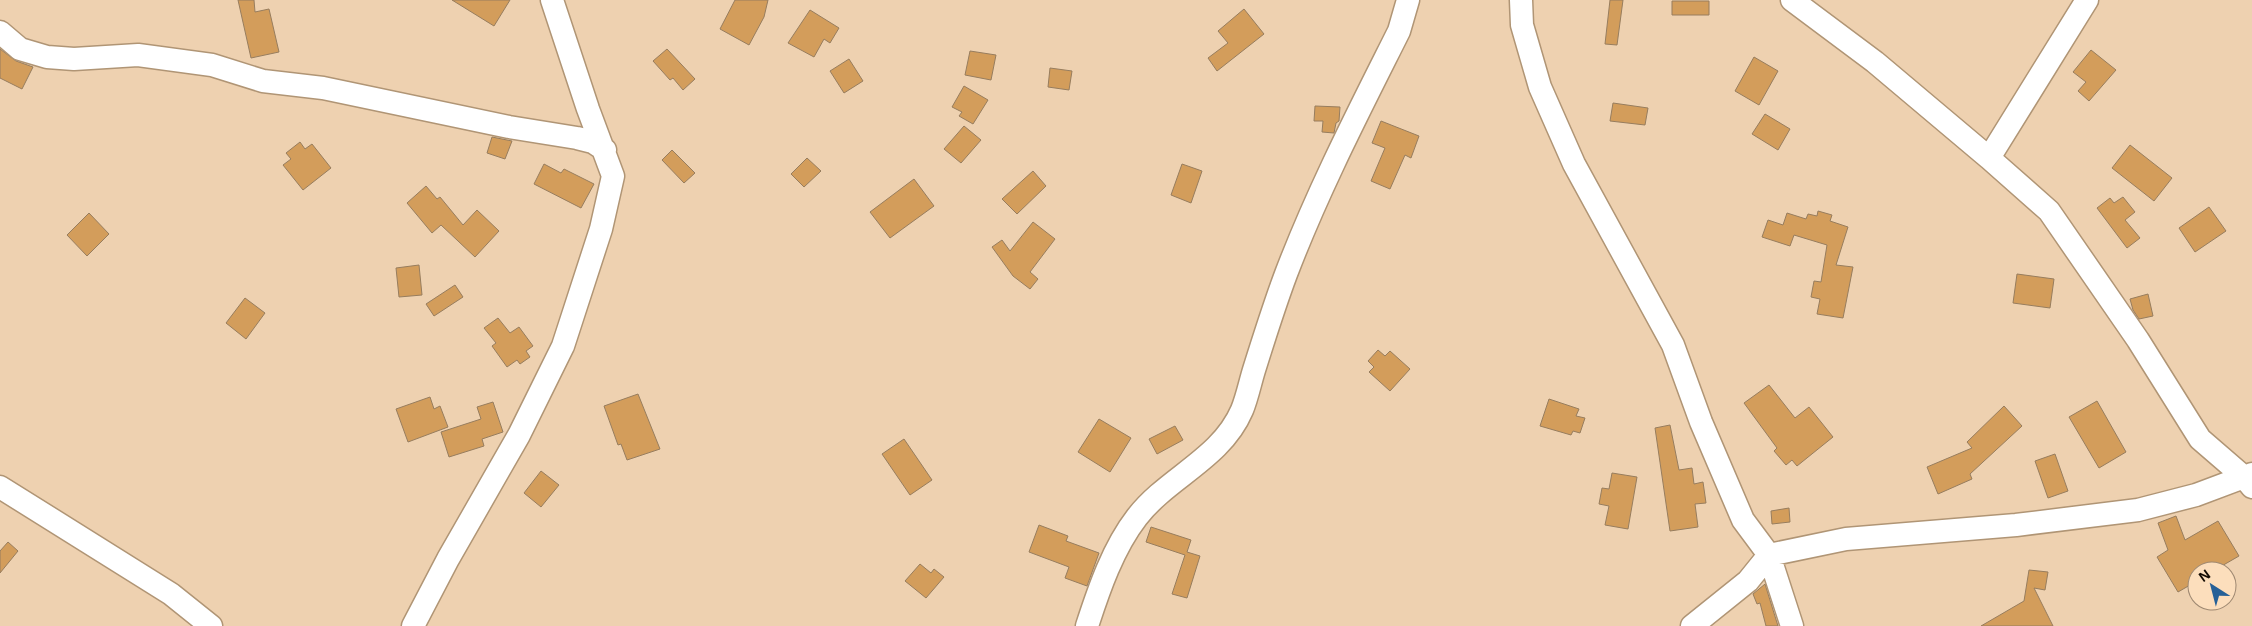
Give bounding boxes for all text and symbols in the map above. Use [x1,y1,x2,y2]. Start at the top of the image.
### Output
north arrow [2187,561,2237,611]
text: N [2196,566,2213,585]

